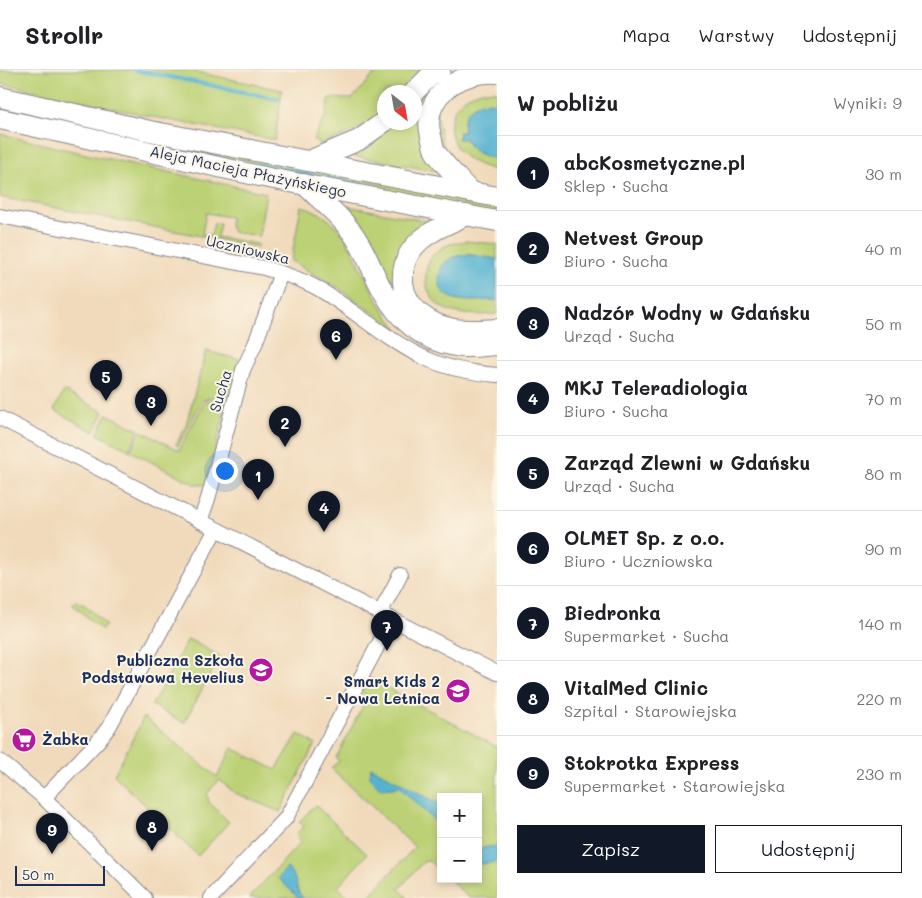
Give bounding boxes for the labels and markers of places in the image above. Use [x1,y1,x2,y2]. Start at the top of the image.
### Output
pin: 6 [320,319,352,360]
pin: 5 [90,360,122,401]
pin: 3 [135,385,167,426]
pin: 2 [269,406,301,447]
pin: 1 [242,459,274,500]
pin: 4 [308,491,340,532]
pin: 7 [371,610,403,651]
place label: Publiczna Szkoła Podstawowa Hevelius [82,650,244,687]
school or university icon: Publiczna Szkoła Podstawowa Hevelius [248,657,274,683]
place label: Smart Kids 2 - Nowa Letnica [325,671,440,708]
school or university icon: Smart Kids 2 - Nowa Letnica [445,678,471,704]
supermarket icon: Żabka [11,727,37,753]
place label: Żabka [42,729,89,749]
pin: 8 [136,810,168,851]
pin: 9 [36,813,68,854]

